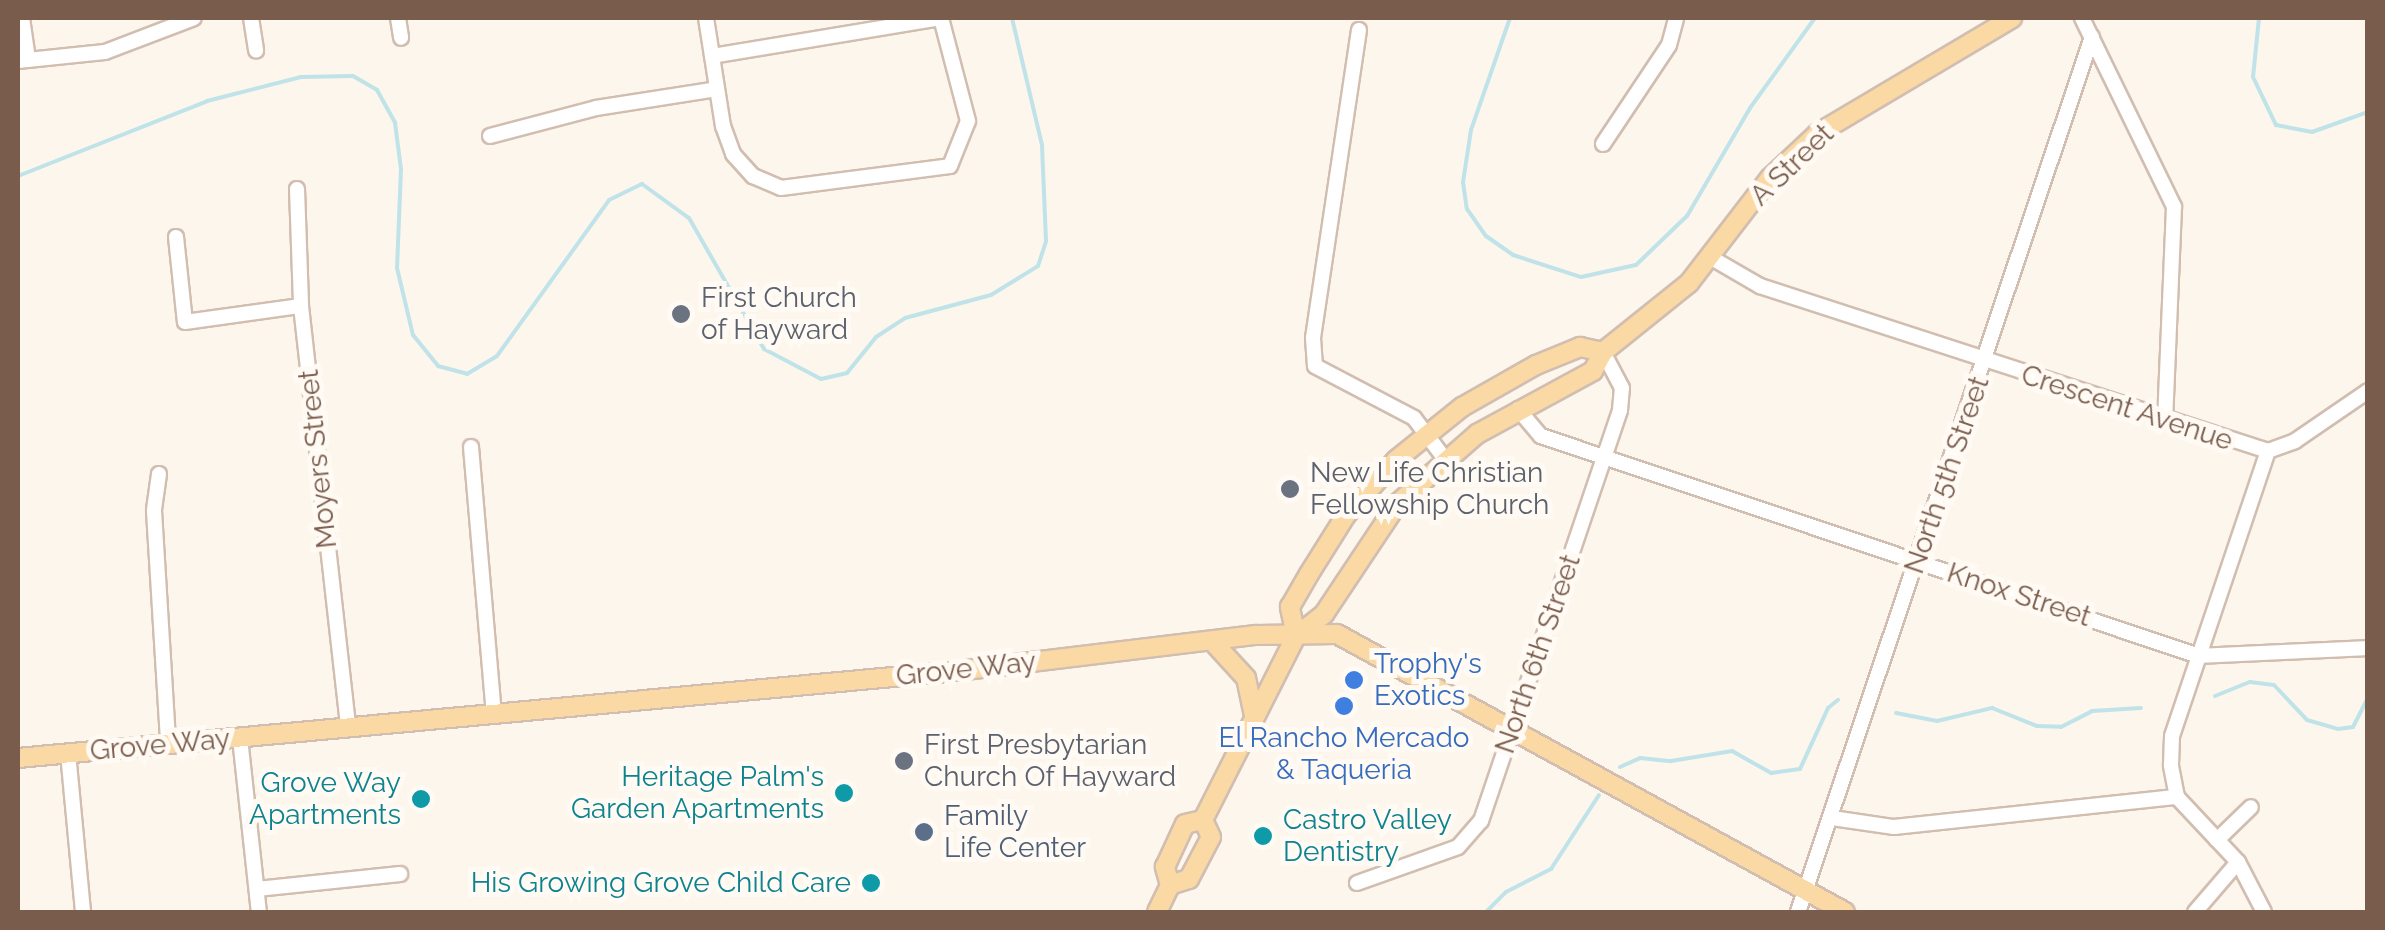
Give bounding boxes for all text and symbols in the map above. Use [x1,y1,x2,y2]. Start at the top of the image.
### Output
street label: A Street [1743,117,1841,213]
place label: First Church of Hayward [701,281,857,347]
marker: First Church of Hayward [670,303,692,325]
street label: Crescent Avenue [2017,358,2237,458]
street label: Moyers Street [292,368,344,550]
street label: North 5th Street [1898,372,1996,578]
place label: New Life Christian Fellowship Church [1310,456,1549,522]
marker: New Life Christian Fellowship Church [1279,478,1301,500]
street label: North 6th Street [1488,550,1588,758]
street label: Knox Street [1943,556,2095,634]
street label: Grove Way [894,645,1038,693]
place label: Trophy's Exotics [1374,647,1482,713]
marker: Trophy's Exotics [1343,669,1365,691]
marker: El Rancho Mercado & Taqueria [1333,695,1355,717]
place label: El Rancho Mercado & Taqueria [1218,721,1470,787]
street label: Grove Way [88,722,232,768]
place label: First Presbytarian Church Of Hayward [924,728,1177,794]
marker: First Presbytarian Church Of Hayward [893,750,915,772]
place label: Heritage Palm's Garden Apartments [570,760,824,826]
place label: Grove Way Apartments [249,766,401,832]
marker: Heritage Palm's Garden Apartments [833,782,855,804]
marker: Grove Way Apartments [410,788,432,810]
place label: Family Life Center [944,799,1086,865]
place label: Castro Valley Dentistry [1283,803,1453,869]
marker: Family Life Center [913,821,935,843]
marker: Castro Valley Dentistry [1252,825,1274,847]
place label: His Growing Grove Child Care [471,866,851,900]
marker: His Growing Grove Child Care [860,872,882,894]

